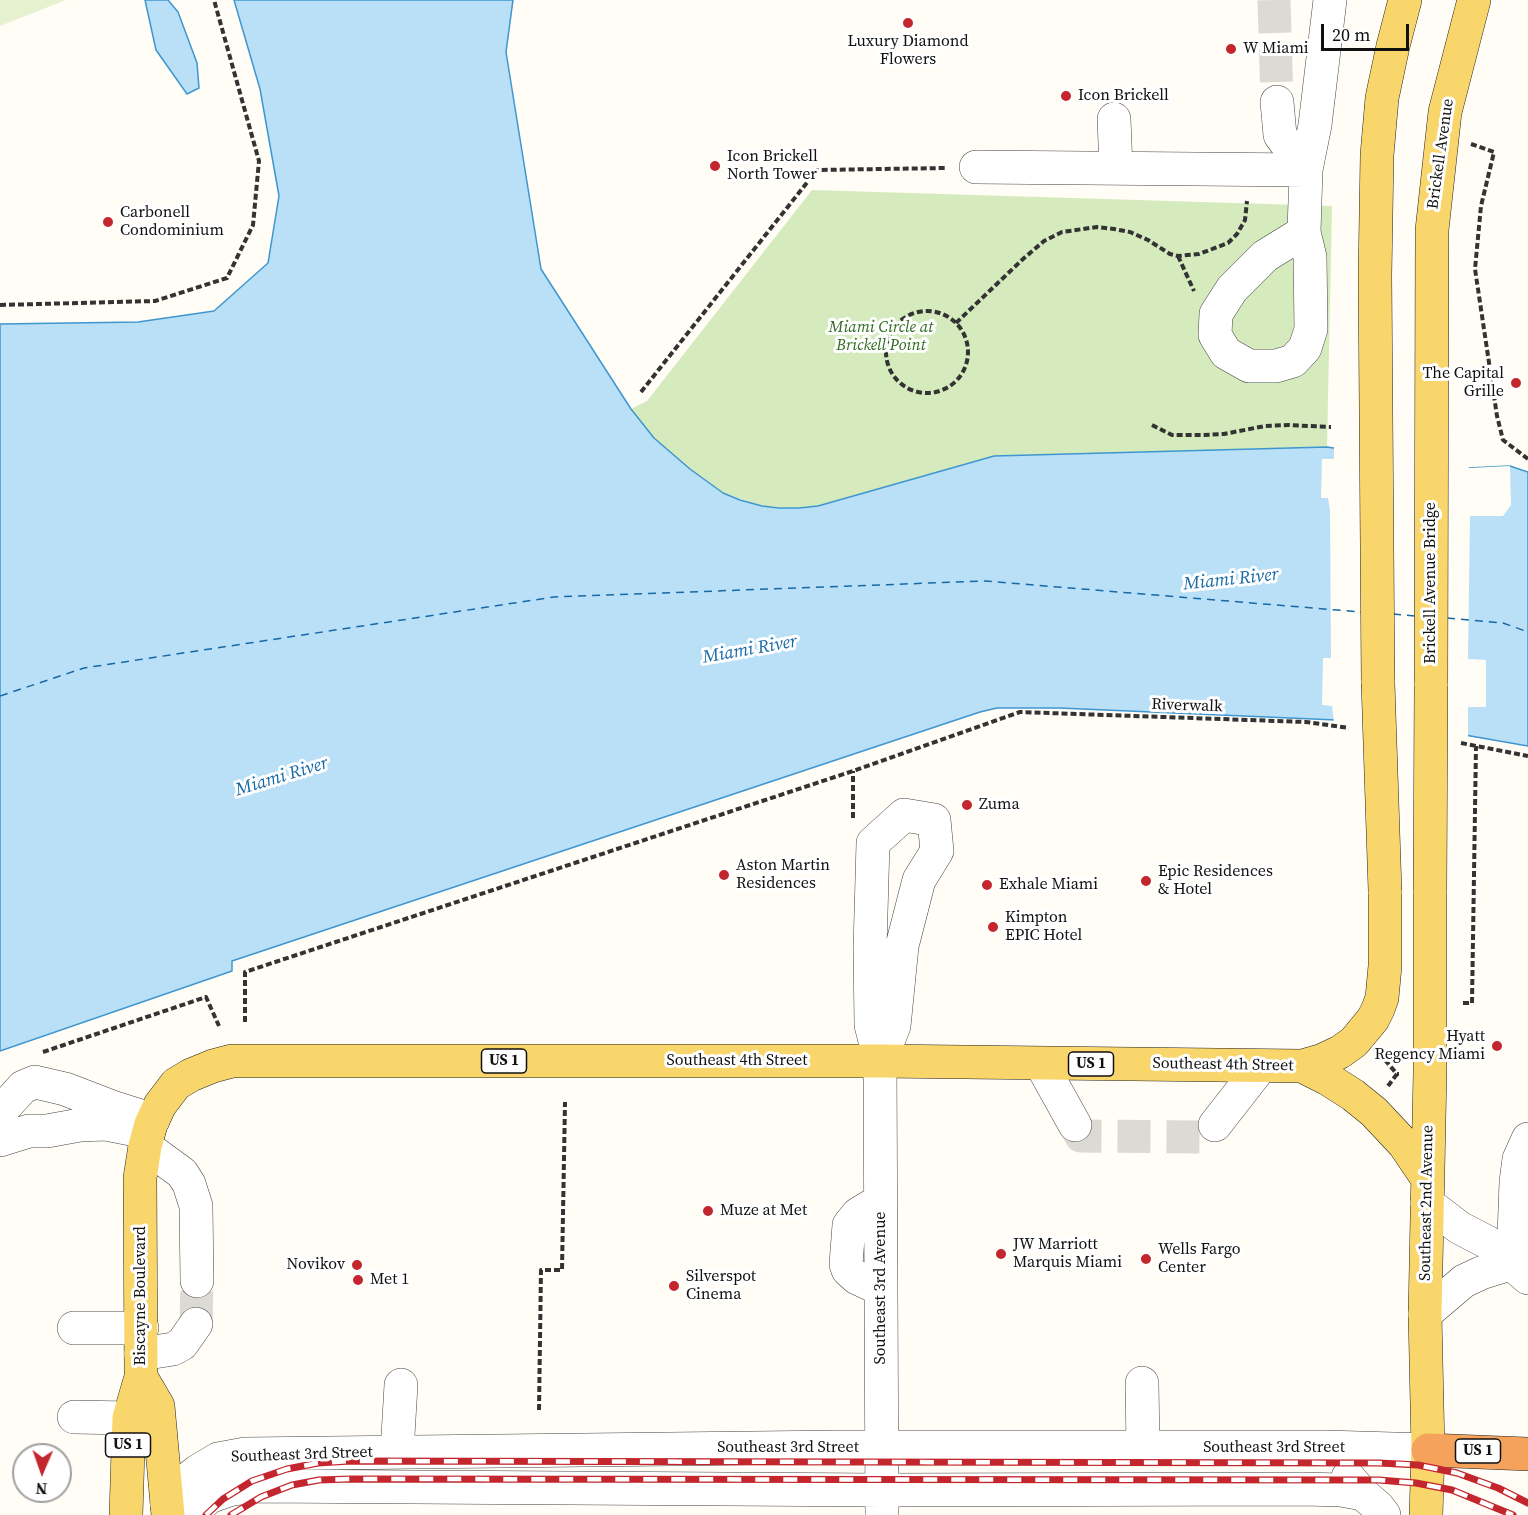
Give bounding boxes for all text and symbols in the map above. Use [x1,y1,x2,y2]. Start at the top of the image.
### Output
scale bar [1324,12,1412,50]
marker: Luxury Diamond Flowers [901,16,915,30]
text: 20 m [1332,22,1370,47]
place label: Luxury Diamond Flowers [847,32,969,70]
place label: W Miami [1243,39,1309,59]
marker: W Miami [1224,42,1238,56]
place label: Icon Brickell [1078,86,1169,106]
marker: Icon Brickell [1059,89,1073,103]
street label: Brickell Avenue [1424,97,1458,211]
place label: Icon Brickell North Tower [727,147,818,185]
marker: Icon Brickell North Tower [708,159,722,173]
place label: Carbonell Condominium [120,203,224,241]
marker: Carbonell Condominium [101,215,115,229]
park label: Miami Circle at Brickell Point [829,318,933,356]
place label: The Capital Grille [1423,364,1504,402]
marker: The Capital Grille [1509,376,1523,390]
street label: Brickell Avenue Bridge [1421,502,1441,664]
water label: Miami River [1182,564,1280,596]
water label: Miami River [701,631,799,669]
street label: Riverwalk [1151,695,1223,717]
water label: Miami River [233,753,331,801]
place label: Zuma [979,795,1020,815]
marker: Zuma [960,798,974,812]
place label: Aston Martin Residences [736,856,830,894]
place label: Epic Residences & Hotel [1158,862,1273,900]
marker: Aston Martin Residences [717,868,731,882]
marker: Epic Residences & Hotel [1139,874,1153,888]
place label: Exhale Miami [999,875,1098,895]
marker: Exhale Miami [980,878,994,892]
place label: Kimpton EPIC Hotel [1005,908,1082,946]
marker: Kimpton EPIC Hotel [986,920,1000,934]
place label: Hyatt Regency Miami [1374,1027,1485,1065]
marker: Hyatt Regency Miami [1490,1039,1504,1053]
road number: US 1 [482,1049,526,1073]
street label: Southeast 4th Street [667,1051,807,1071]
road number: US 1 [1068,1052,1114,1076]
street label: Southeast 4th Street [1152,1054,1294,1076]
street label: Southeast 2nd Avenue [1416,1125,1438,1281]
place label: Muze at Met [720,1201,807,1221]
marker: Muze at Met [701,1204,715,1218]
street label: Southeast 3rd Avenue [871,1212,891,1364]
street label: Biscayne Boulevard [131,1226,151,1366]
place label: JW Marriott Marquis Miami [1013,1235,1122,1273]
place label: Wells Fargo Center [1158,1240,1241,1278]
marker: JW Marriott Marquis Miami [994,1247,1008,1261]
marker: Wells Fargo Center [1139,1252,1153,1266]
place label: Novikov [287,1255,345,1275]
marker: Novikov [350,1258,364,1272]
place label: Silverspot Cinema [686,1267,756,1305]
place label: Met 1 [370,1270,409,1290]
marker: Met 1 [351,1273,365,1287]
marker: Silverspot Cinema [667,1279,681,1293]
road number: US 1 [106,1433,150,1457]
street label: Southeast 3rd Street [717,1438,859,1458]
street label: Southeast 3rd Street [1203,1438,1345,1458]
road number: US 1 [1456,1439,1500,1463]
north arrow [12,1443,72,1503]
street label: Southeast 3rd Street [231,1443,373,1467]
text: N [35,1478,48,1500]

